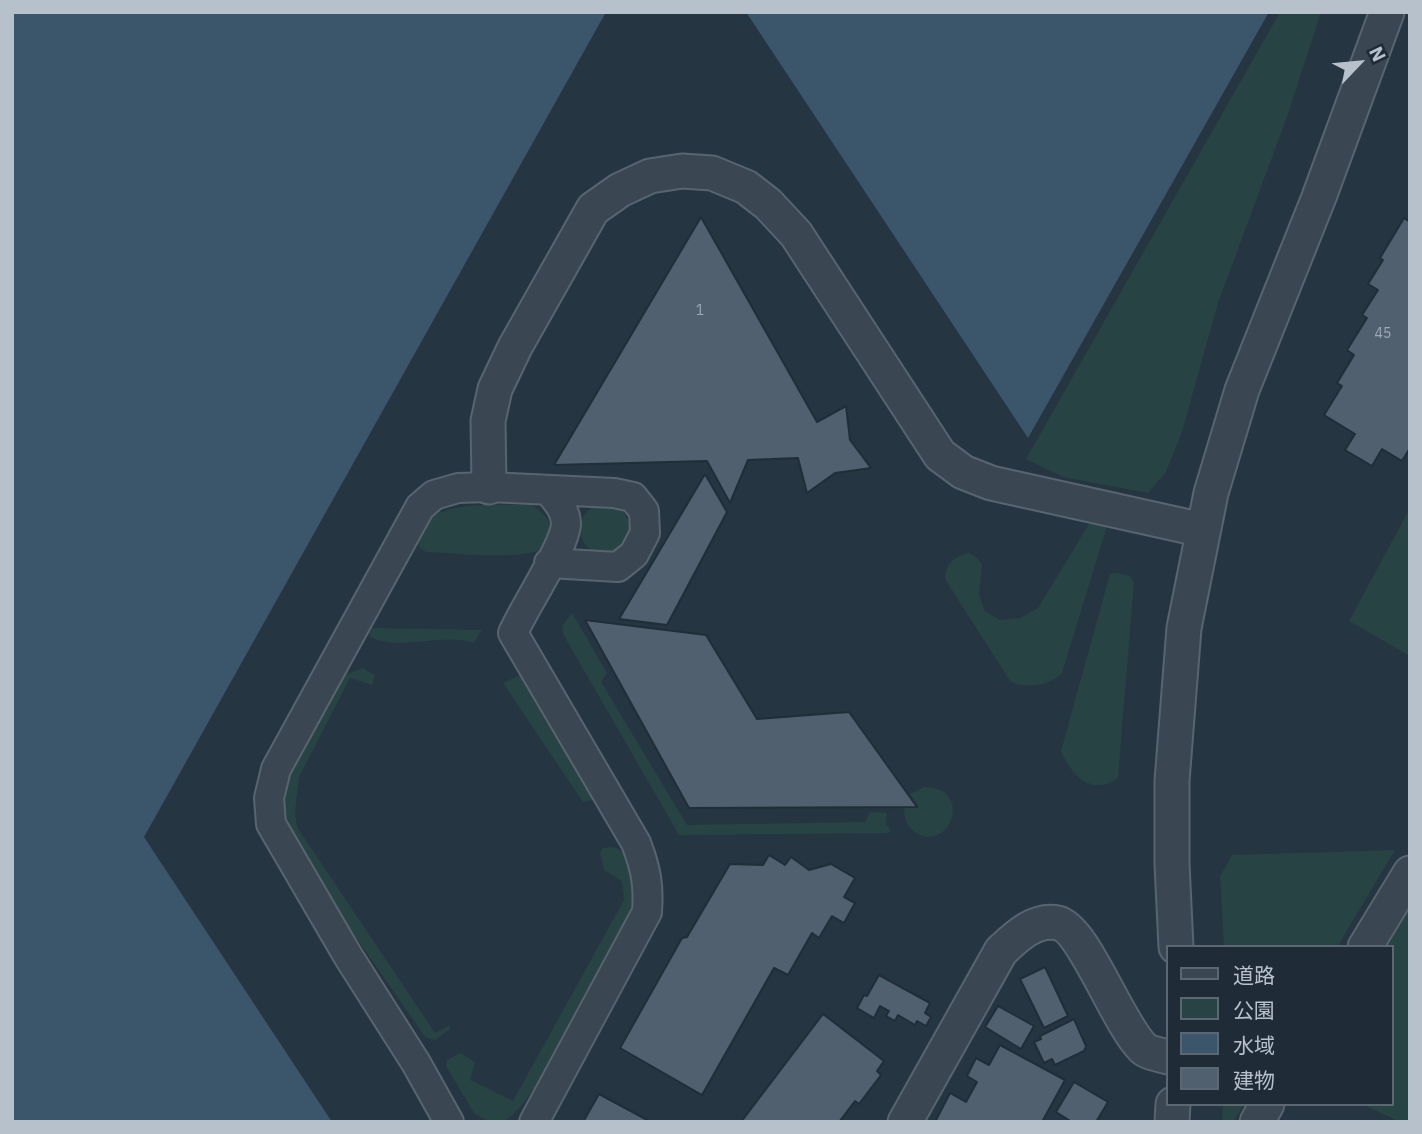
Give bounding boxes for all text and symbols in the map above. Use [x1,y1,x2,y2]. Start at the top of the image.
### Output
north arrow [1324,28,1394,98]
text: N [1364,42,1392,65]
house number: 1 [696,303,704,319]
house number: 45 [1375,326,1391,342]
legend [1166,945,1394,1106]
text: 道路 [1233,961,1275,989]
text: 公園 [1233,996,1275,1024]
text: 水域 [1233,1031,1275,1059]
text: 建物 [1233,1066,1275,1094]

